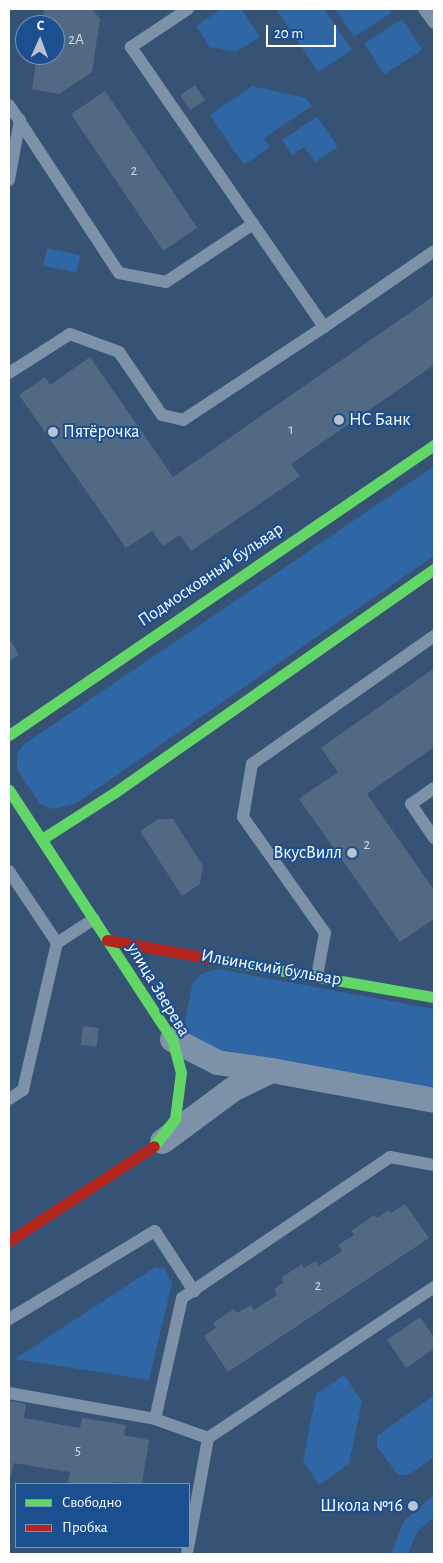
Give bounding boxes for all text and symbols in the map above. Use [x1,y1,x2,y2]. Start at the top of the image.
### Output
north arrow [15,15,65,65]
scale bar [268,15,338,47]
text: С [36,19,45,33]
text: 20 m [274,26,303,41]
house number: 2А [68,31,84,49]
house number: 2 [131,162,137,180]
place label: НС Банк [349,409,411,431]
marker: НС Банк [333,414,345,426]
place label: Пятёрочка [63,421,140,443]
house number: 1 [288,421,294,439]
marker: Пятёрочка [47,426,59,438]
street label: Подмосковный бульвар [134,518,288,632]
house number: 2 [364,836,370,854]
place label: ВкусВилл [273,842,342,864]
marker: ВкусВилл [346,847,358,859]
street label: улица Зверева [122,939,194,1041]
street label: Ильинский бульвар [199,945,343,991]
house number: 2 [315,1277,321,1295]
house number: 5 [75,1442,81,1460]
legend [15,1483,190,1548]
text: Свободно [62,1495,122,1510]
place label: Школа №16 [320,1495,403,1517]
marker: Школа №16 [407,1500,419,1512]
text: Пробка [62,1520,108,1535]

